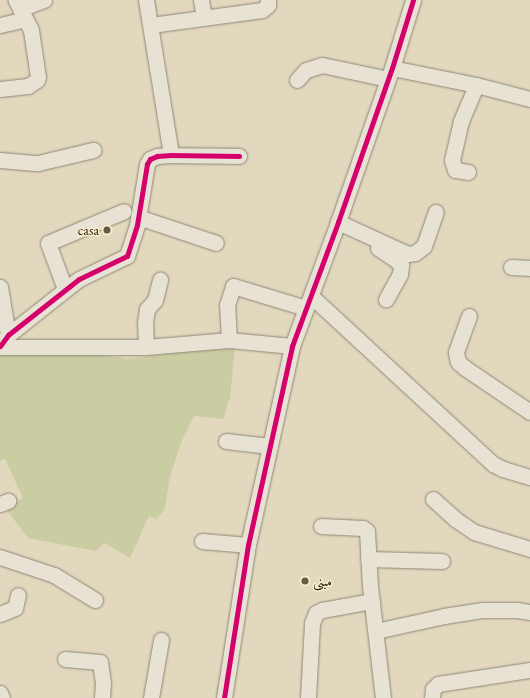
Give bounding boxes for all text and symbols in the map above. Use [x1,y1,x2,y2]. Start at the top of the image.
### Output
place label: casa [78,222,99,238]
marker: casa [102,225,112,235]
place label: مبنى [313,573,332,589]
marker: مبنى [300,576,310,586]

